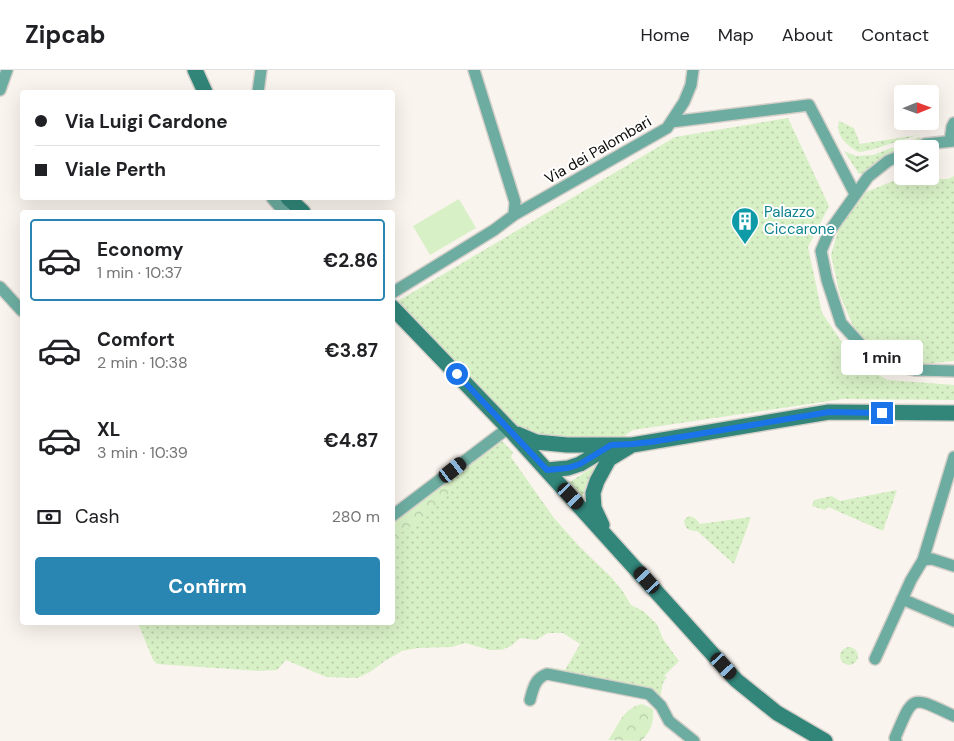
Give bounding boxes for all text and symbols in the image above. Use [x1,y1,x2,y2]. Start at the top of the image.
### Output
text: Zipcab [25,19,106,50]
text: Home [640,23,690,47]
text: Map [718,23,754,47]
text: About [782,23,833,47]
text: Contact [861,23,929,47]
north arrow [894,85,939,130]
map controls [894,85,939,185]
text: Via Luigi Cardone [65,109,228,134]
street label: Via dei Palombari [541,111,655,189]
button: layers [894,140,939,185]
text: Viale Perth [65,157,166,182]
place label: Palazzo Ciccarone [764,202,835,239]
building icon: Palazzo Ciccarone [730,206,760,245]
text: Economy [97,237,184,262]
icon: car [37,238,82,283]
text: €2.86 [323,248,378,273]
text: 1 min · 10:37 [97,262,182,283]
text: Comfort [97,327,175,352]
icon: car [37,328,82,373]
text: €3.87 [325,338,378,363]
callout: 1 min [841,340,923,376]
text: 1 min [863,347,901,368]
text: 2 min · 10:38 [97,352,188,373]
route start [446,363,468,385]
route end [871,402,893,424]
text: XL [97,417,120,442]
icon: car [37,418,82,463]
text: €4.87 [324,428,378,453]
text: 3 min · 10:39 [97,442,188,463]
car [436,455,469,485]
car [555,480,586,512]
icon: cash [35,503,63,531]
text: Cash [75,504,119,529]
text: 280 m [332,506,380,527]
button: Confirm [35,557,380,615]
car [631,564,662,596]
car [708,650,739,682]

